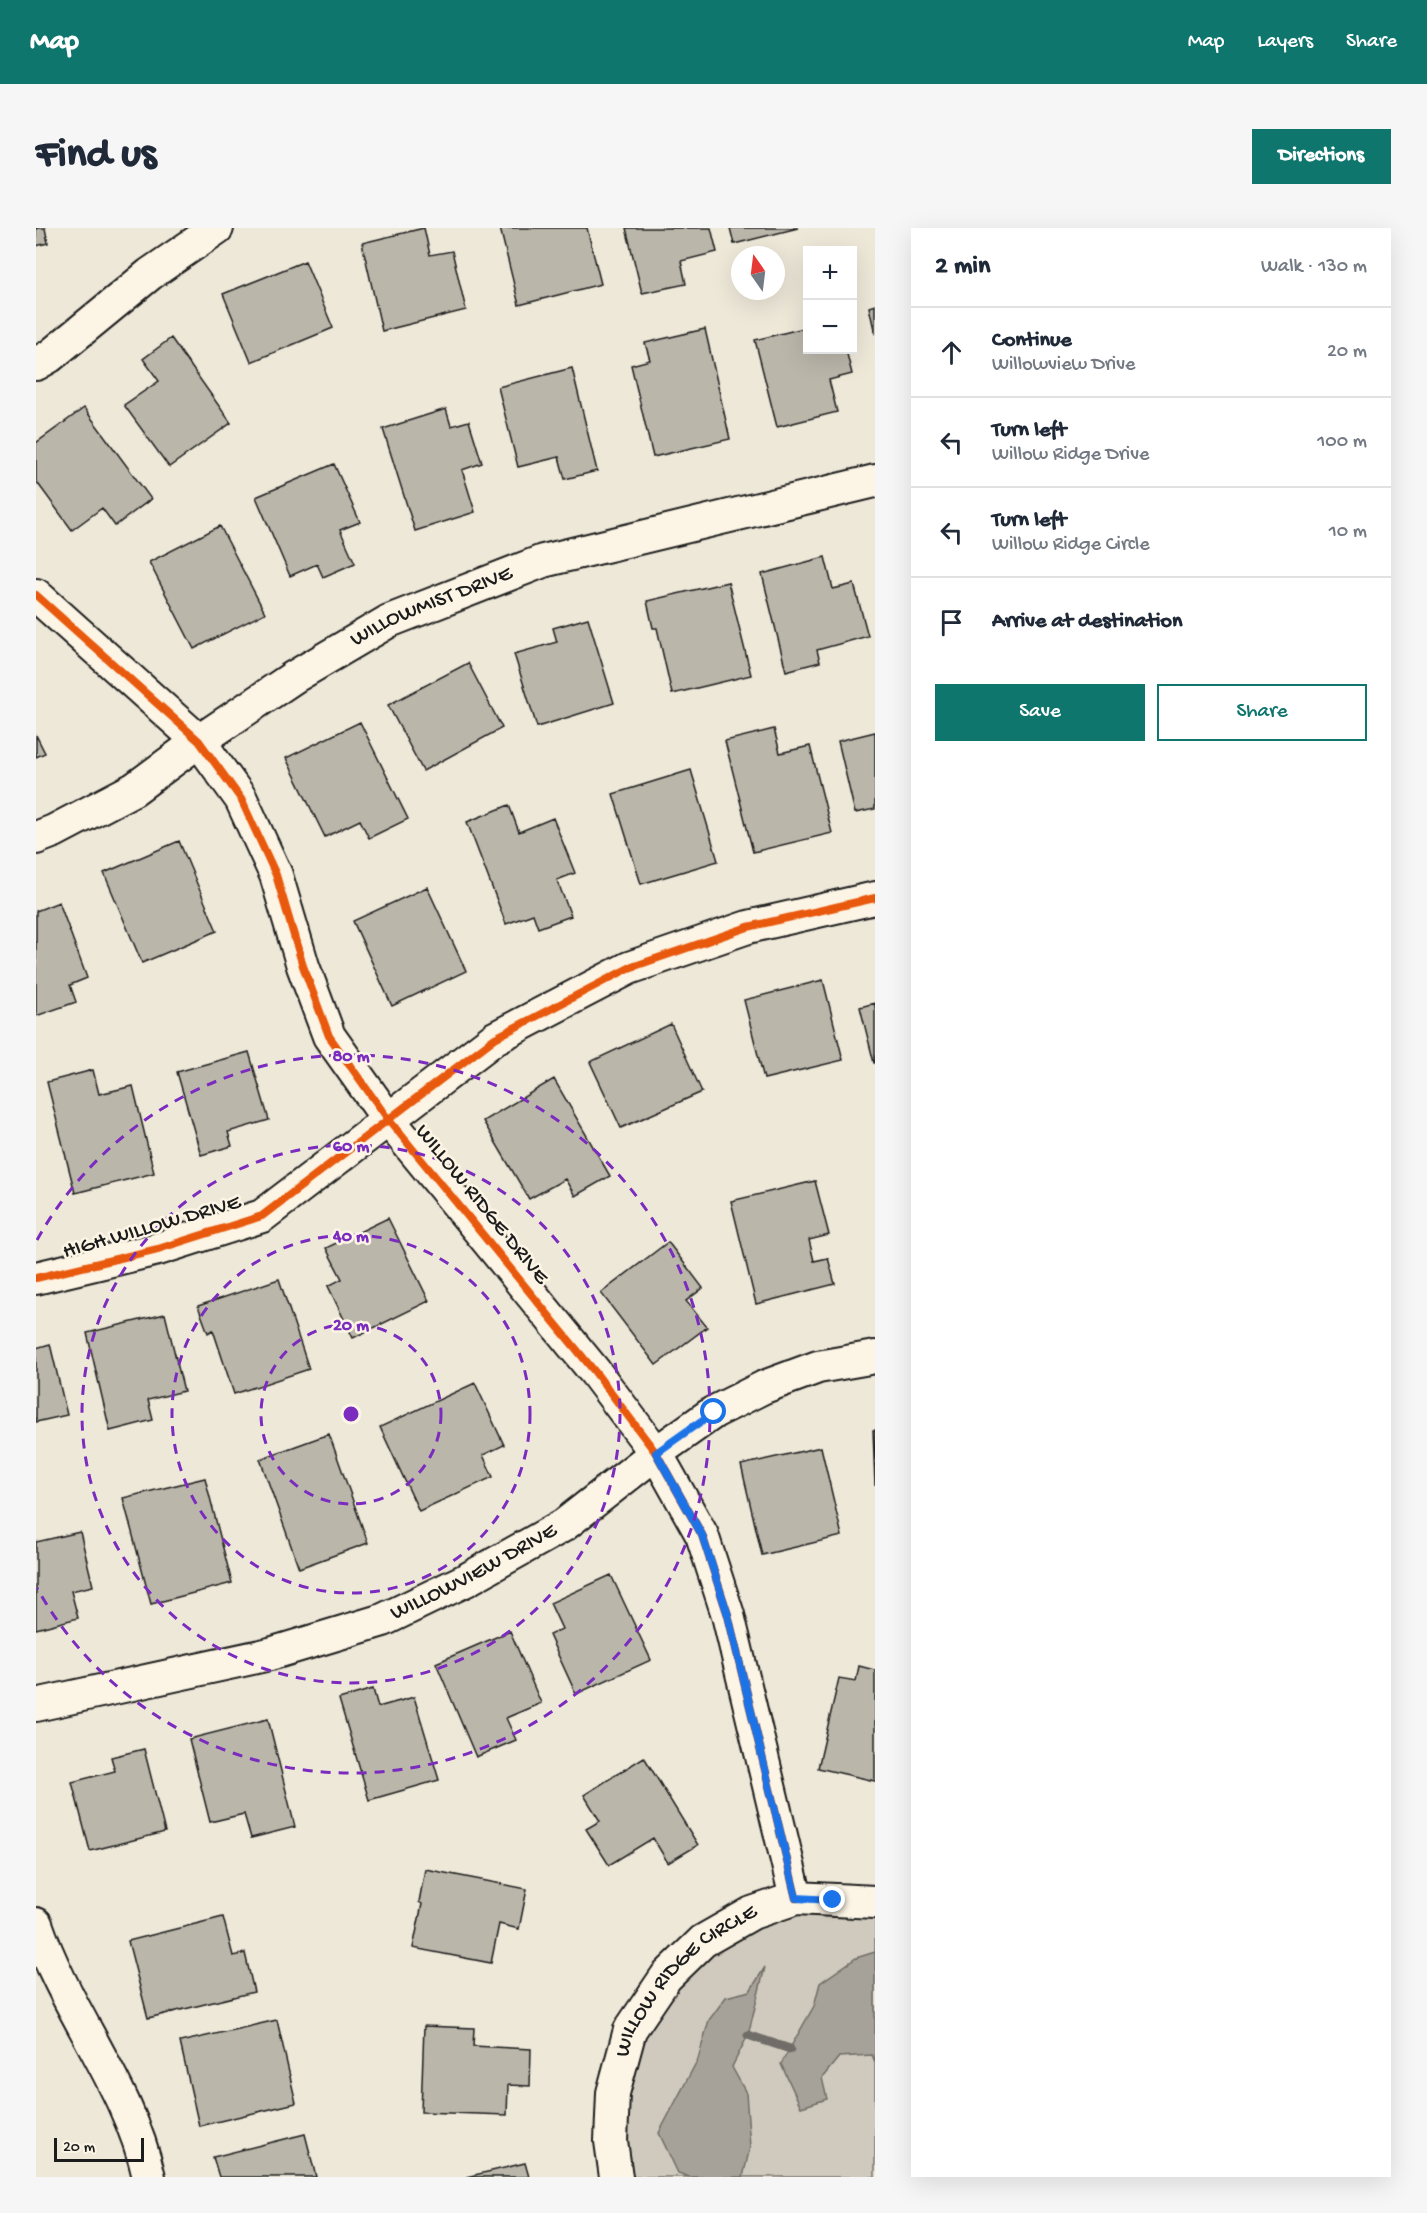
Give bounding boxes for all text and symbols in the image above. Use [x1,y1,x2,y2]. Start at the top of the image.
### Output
text: Map [30,26,79,59]
text: Map [1188,30,1224,55]
text: Layers [1257,30,1313,55]
text: Share [1346,30,1397,55]
button: Directions [1252,129,1391,184]
text: Find us [36,132,156,181]
north arrow [731,246,785,300]
map controls [803,246,857,354]
button: + [803,246,857,300]
text: 2 min [935,252,990,283]
text: Walk · 130 m [1261,256,1367,279]
button: − [803,300,857,354]
text: Continue [992,328,1072,354]
icon: ahead [935,336,968,369]
text: 20 m [1327,341,1367,364]
text: Willowview Drive [992,354,1135,377]
text: Turn left [992,418,1066,444]
icon: left [935,426,968,459]
text: 100 m [1317,431,1367,454]
text: Willow Ridge Drive [992,444,1149,467]
text: Turn left [992,508,1066,534]
icon: left [935,516,968,549]
text: 10 m [1329,521,1367,544]
text: Willow Ridge Circle [992,534,1150,557]
street label: WILLOWMIST DRIVE [346,561,517,654]
icon: arrive [935,606,968,639]
text: Arrive at destination [992,609,1182,635]
button: Save [935,684,1145,741]
button: Share [1157,684,1367,741]
text: 80 m [332,1047,370,1068]
street label: WILLOW RIDGE DRIVE [408,1120,554,1291]
text: 60 m [333,1137,369,1158]
street label: HIGH WILLOW DRIVE [60,1190,245,1266]
text: 40 m [332,1227,369,1248]
text: 20 m [333,1316,369,1337]
route start [700,1398,726,1424]
centre of rings [341,1404,361,1424]
street label: WILLOWVIEW DRIVE [387,1518,563,1627]
route end [819,1886,845,1912]
street label: WILLOW RIDGE CIRCLE [610,1899,763,2060]
scale bar [54,2135,144,2162]
text: 20 m [63,2139,95,2158]

